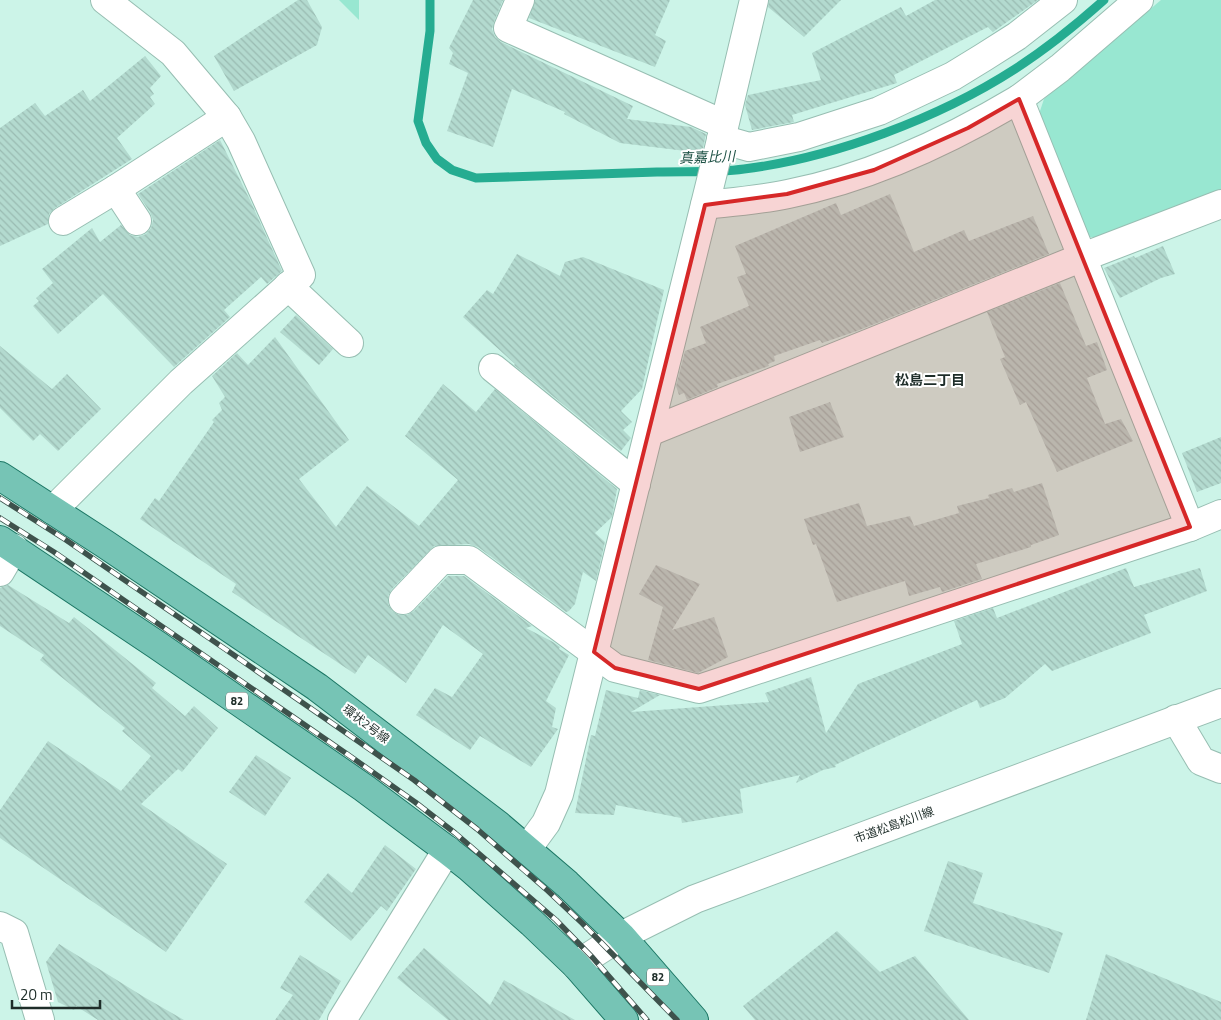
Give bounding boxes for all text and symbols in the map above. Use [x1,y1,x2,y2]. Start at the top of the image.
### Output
water label: 真嘉比川 [679,145,737,168]
district label: 松島二丁目 [895,369,965,390]
road number: 82 [226,692,248,709]
street label: 環状2号線 [339,700,394,748]
street label: 市道松島松川線 [851,801,937,848]
road number: 82 [647,969,669,986]
scale bar [12,978,100,1010]
text: 20 m [20,983,53,1006]

